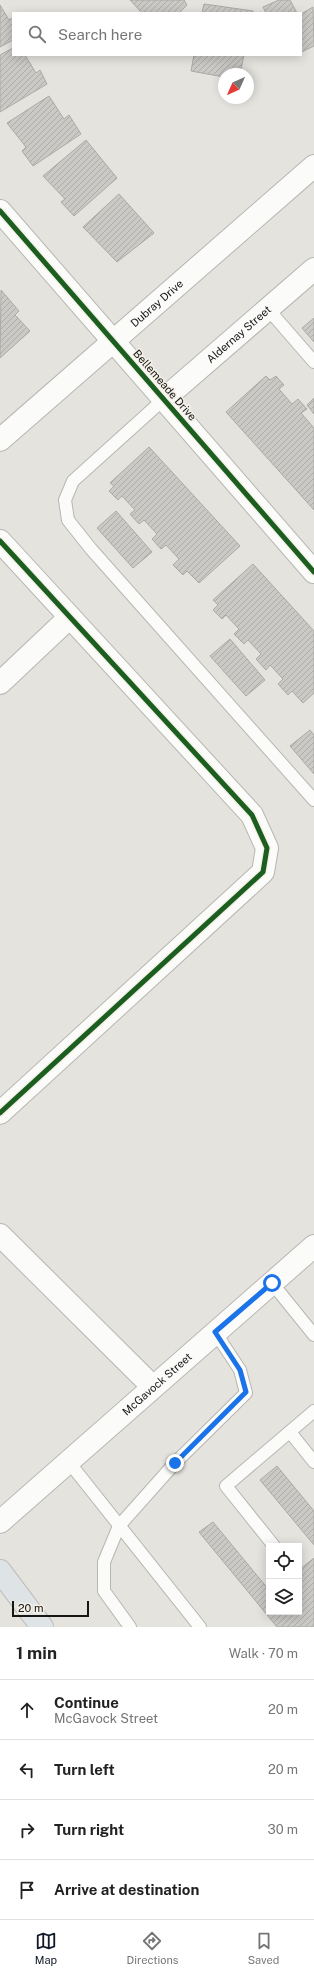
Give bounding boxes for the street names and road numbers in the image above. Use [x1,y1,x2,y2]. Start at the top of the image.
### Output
street label: Dubray Drive [128,277,185,329]
street label: Aldernay Street [204,303,273,365]
street label: Bellemeade Drive [131,347,199,423]
street label: McGavock Street [120,1350,194,1418]

